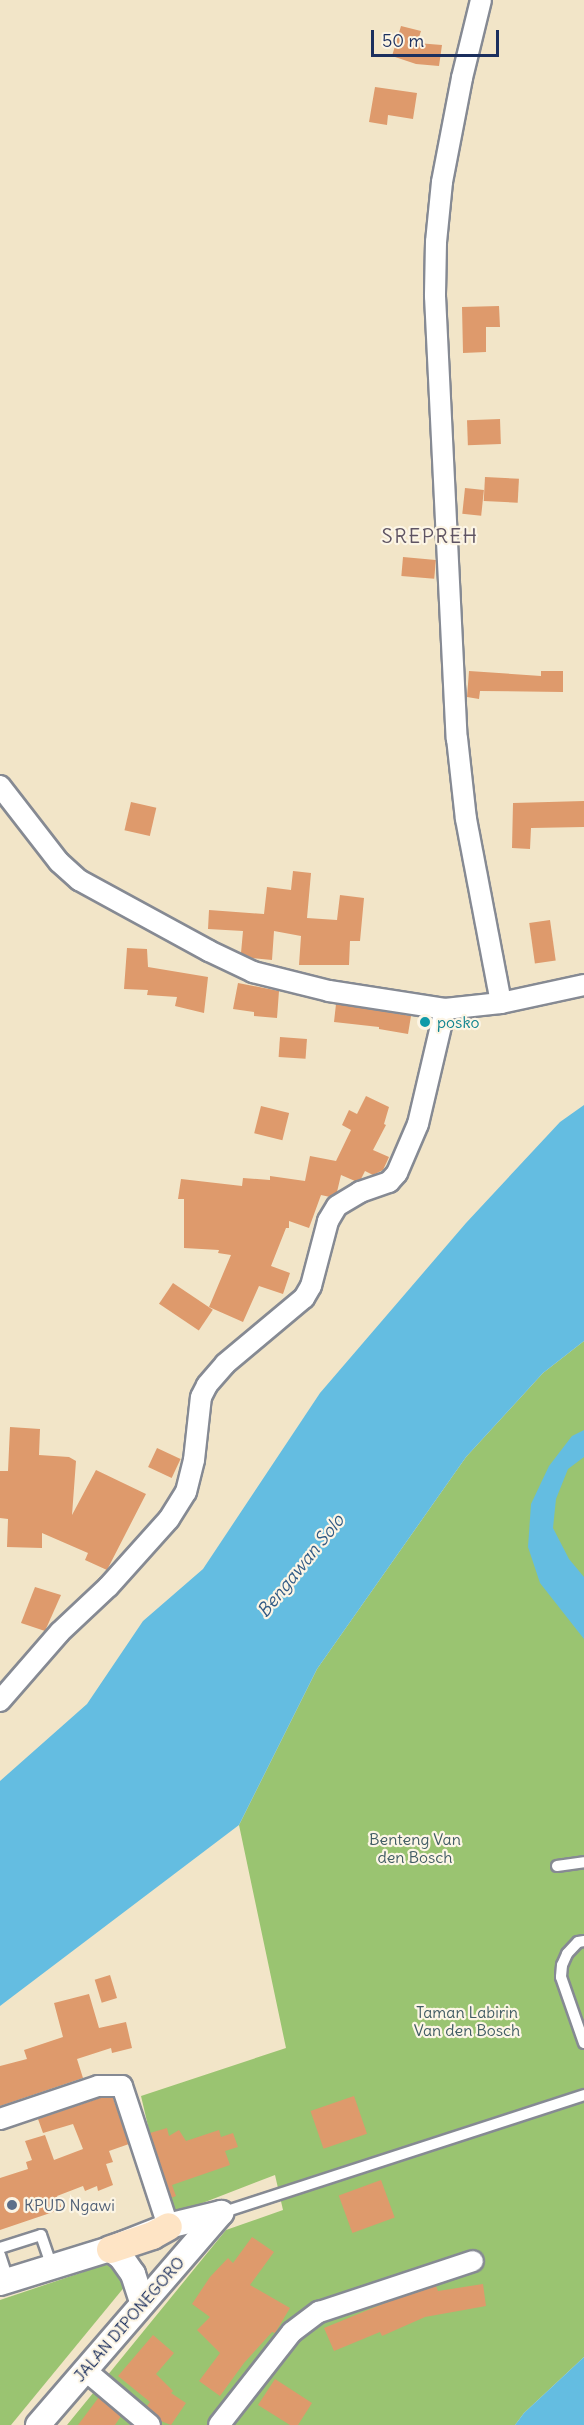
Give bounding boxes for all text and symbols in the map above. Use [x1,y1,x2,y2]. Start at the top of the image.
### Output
scale bar [374,18,502,56]
text: 50 m [382,29,424,52]
district label: SREPREH [382,523,478,547]
place label: posko [437,1012,479,1032]
marker: posko [418,1015,432,1029]
water label: Bengawan Solo [253,1510,349,1622]
park label: Benteng Van den Bosch [369,1829,461,1867]
park label: Taman Labirin Van den Bosch [414,2002,520,2040]
place label: KPUD Ngawi [24,2195,115,2215]
marker: KPUD Ngawi [5,2198,19,2212]
street label: JALAN DIPONEGORO [70,2253,188,2385]

